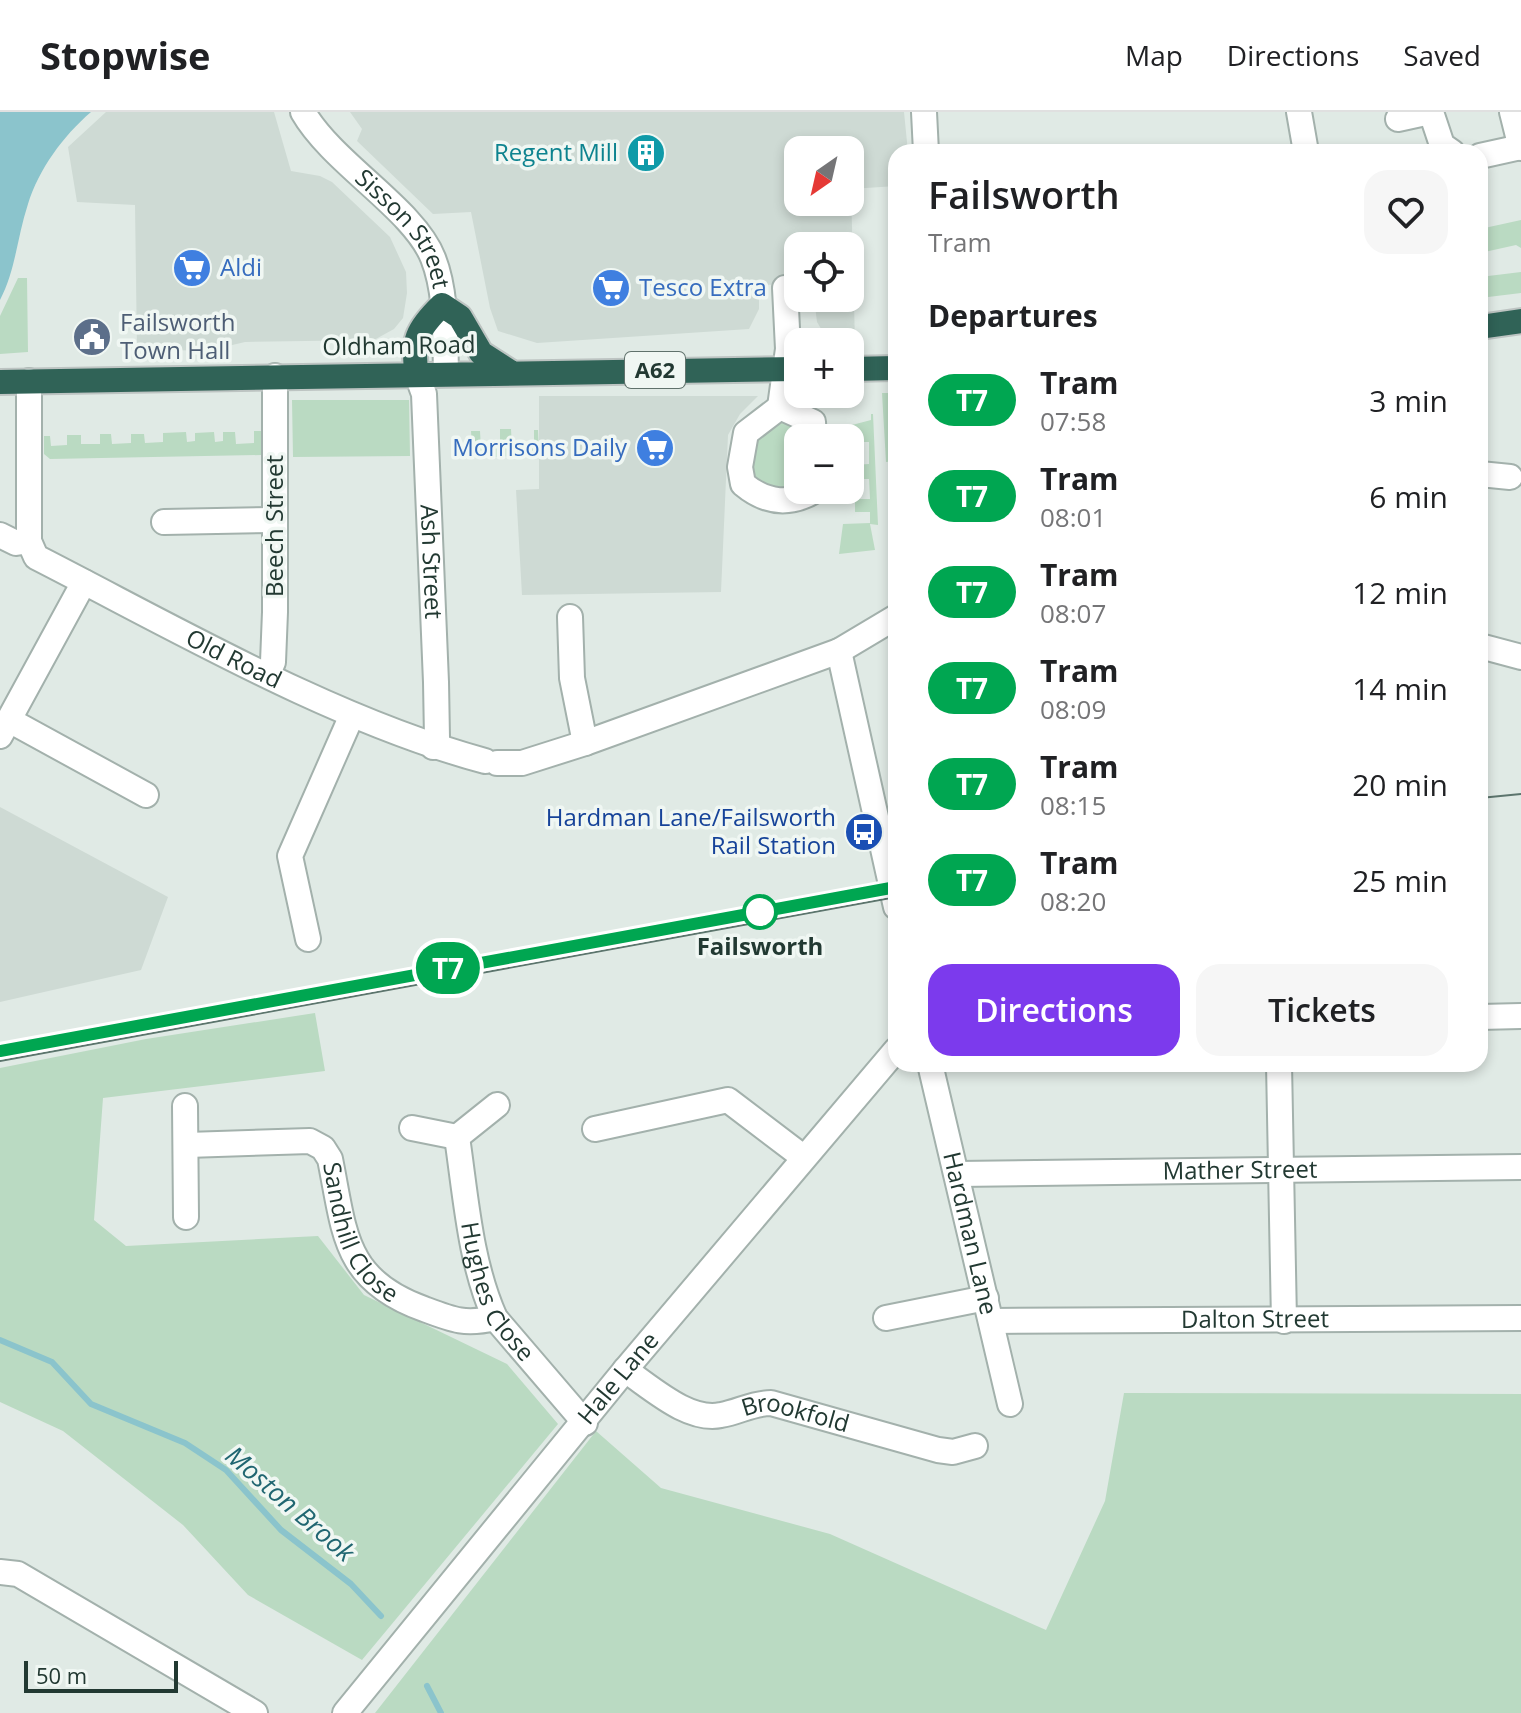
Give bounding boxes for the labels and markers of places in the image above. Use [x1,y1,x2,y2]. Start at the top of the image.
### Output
building icon: Regent Mill [625,132,667,174]
place label: Regent Mill [494,135,618,168]
supermarket icon: Aldi [171,247,213,289]
place label: Aldi [220,250,262,283]
supermarket icon: Tesco Extra [590,267,632,309]
place label: Tesco Extra [639,270,767,303]
place label: Failsworth Town Hall [120,305,235,366]
public building icon: Failsworth Town Hall [71,316,113,358]
supermarket icon: Morrisons Daily [634,427,676,469]
place label: Morrisons Daily [452,430,628,463]
place label: Hardman Lane/Failsworth Rail Station [546,800,836,861]
bus stop icon: Hardman Lane/Failsworth Rail Station [843,811,885,853]
marker: Failsworth [743,895,777,929]
place label: Failsworth [697,929,823,962]

